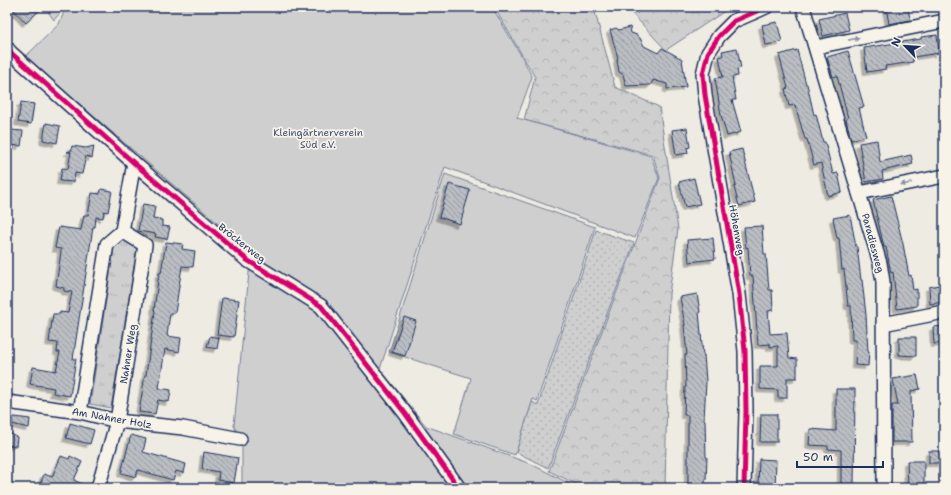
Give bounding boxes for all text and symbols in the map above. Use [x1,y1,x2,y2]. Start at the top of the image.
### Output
north arrow [885,26,925,66]
text: N [888,35,905,49]
one-way arrow [848,36,860,42]
park label: Kleingärtnerverein Süd e.V. [273,126,363,151]
one-way arrow [900,181,912,187]
street label: Höhenweg [726,204,748,256]
street label: Paradiesweg [859,212,887,274]
street label: Bröckerweg [216,220,268,266]
street label: Nahner Weg [117,323,139,385]
street label: Am Nahner Holz [71,405,153,431]
scale bar [797,443,883,469]
text: 50 m [803,449,833,465]

